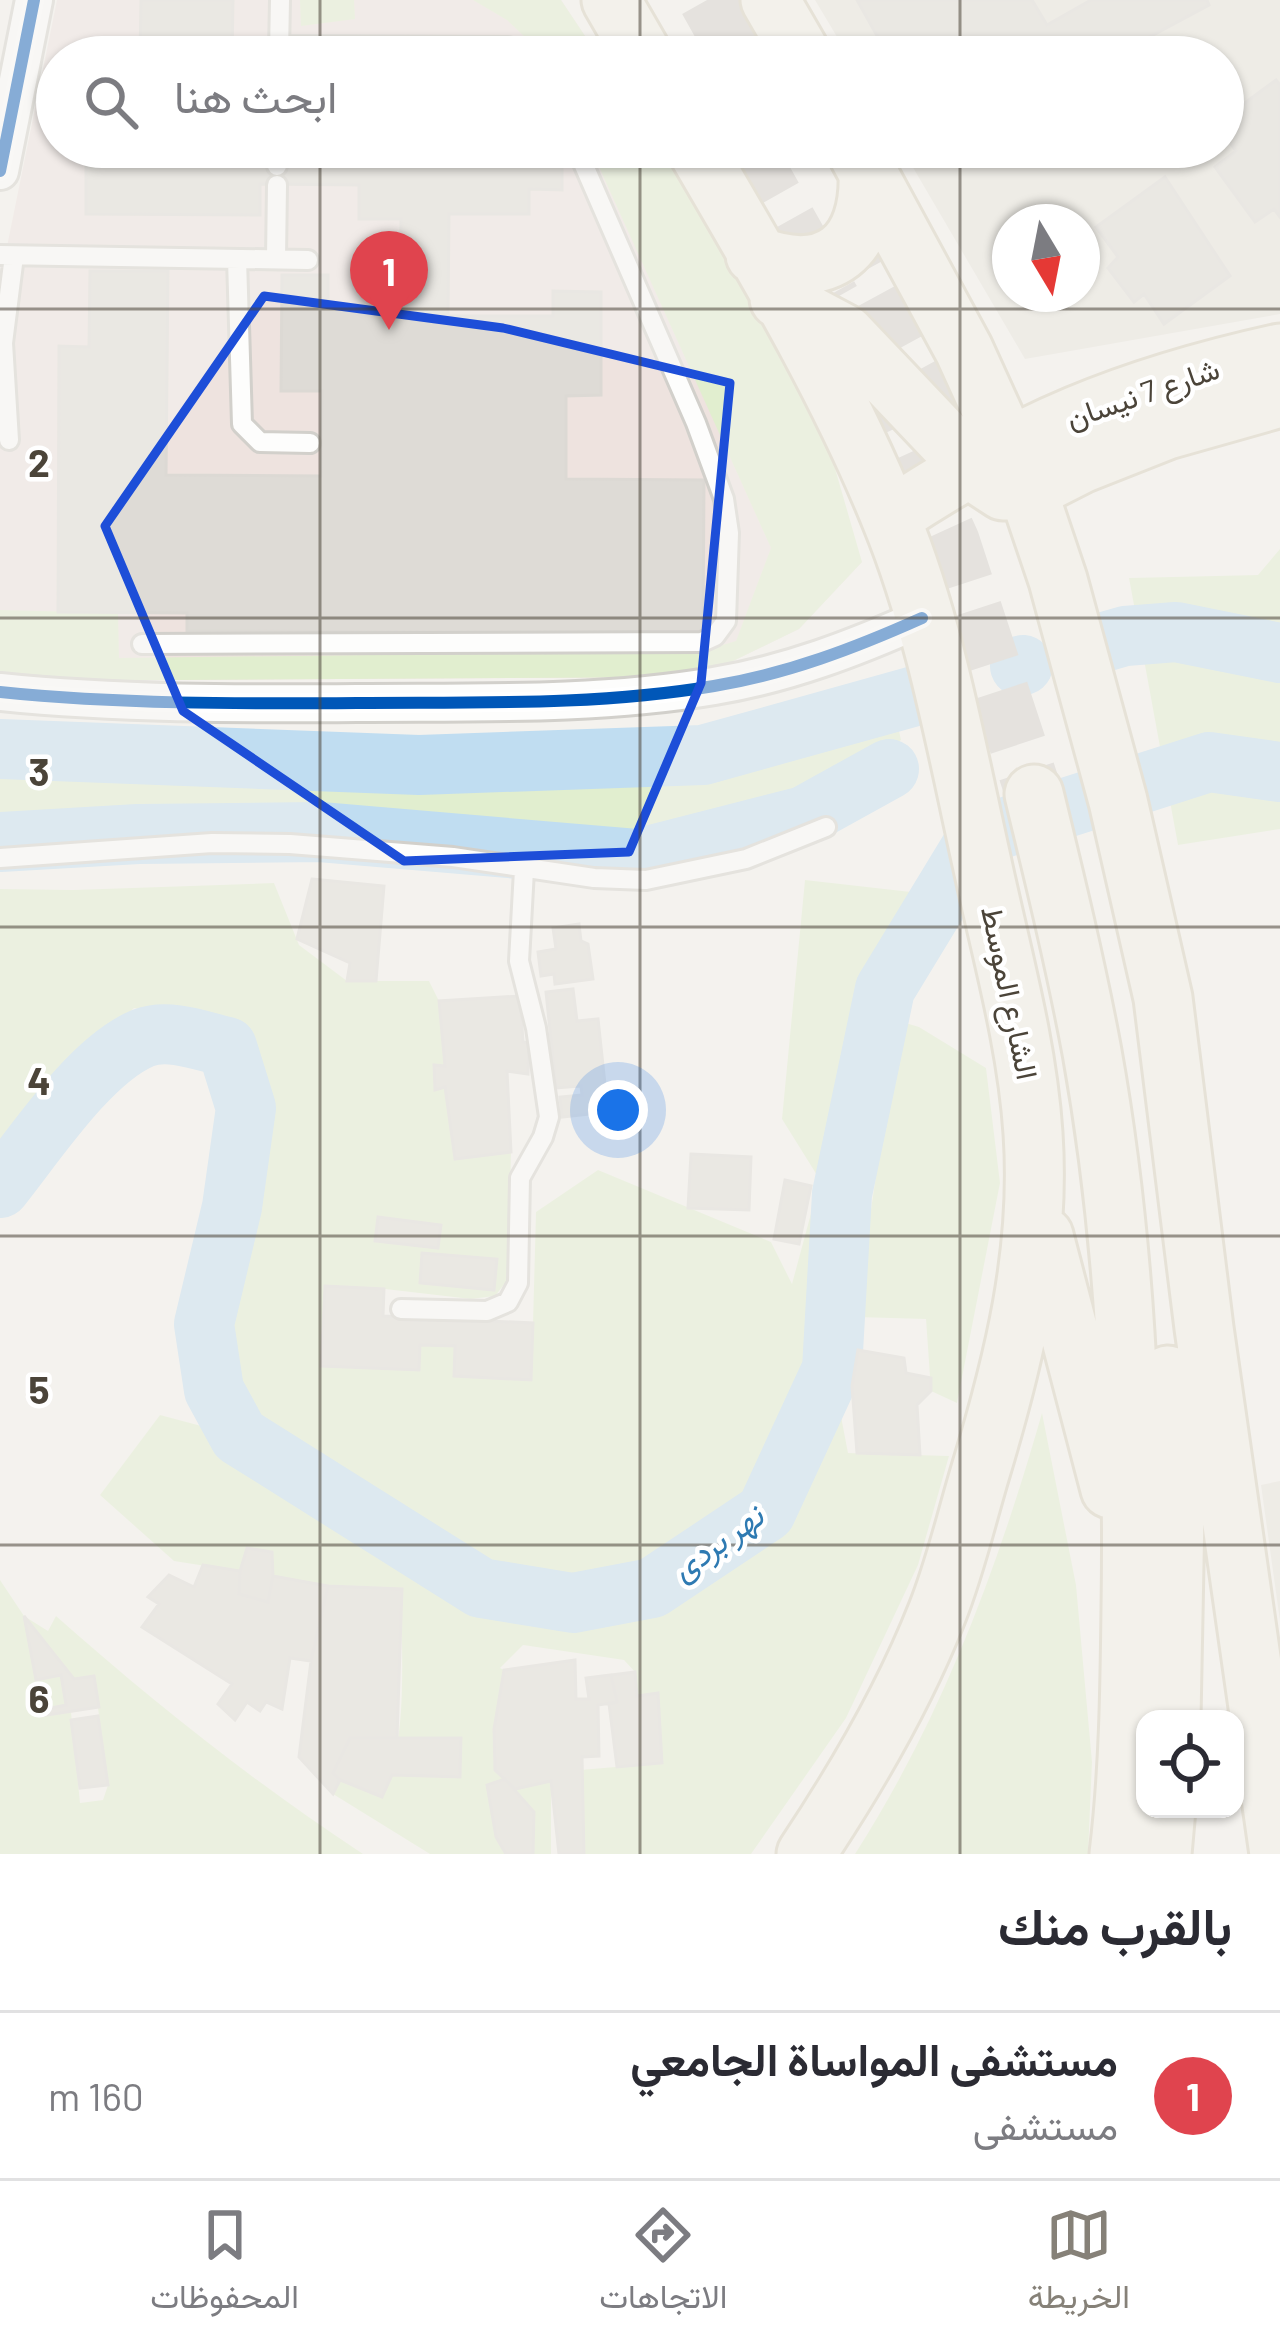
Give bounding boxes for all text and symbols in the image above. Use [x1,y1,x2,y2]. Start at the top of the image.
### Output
search box [36,36,1244,168]
text: ابحث هنا [174,68,337,122]
icon: search [78,69,144,135]
north arrow [992,204,1100,312]
pin: 1 [350,231,428,330]
street label: شارع 7 نيسان [1061,349,1225,439]
text: 2 [28,438,50,485]
text: 3 [28,747,50,794]
street label: الشارع الموسط [971,903,1047,1083]
text: 4 [27,1056,51,1103]
your location [588,1080,648,1140]
text: 5 [28,1365,50,1412]
water label: نهر بردى [663,1494,773,1590]
text: 6 [29,1674,49,1721]
map controls [1136,1710,1244,1818]
button: locate [1136,1710,1244,1818]
text: بالقرب منك [998,1894,1232,1955]
text: مستشفى المواساة الجامعي [630,2031,1118,2085]
text: 160 m [48,2072,144,2119]
text: 1 [1186,2072,1200,2119]
text: مستشفى [973,2101,1118,2148]
tab: المحفوظات [150,2202,299,2326]
tab: الاتجاهات [599,2202,727,2326]
tab: الخريطة [1028,2202,1130,2326]

